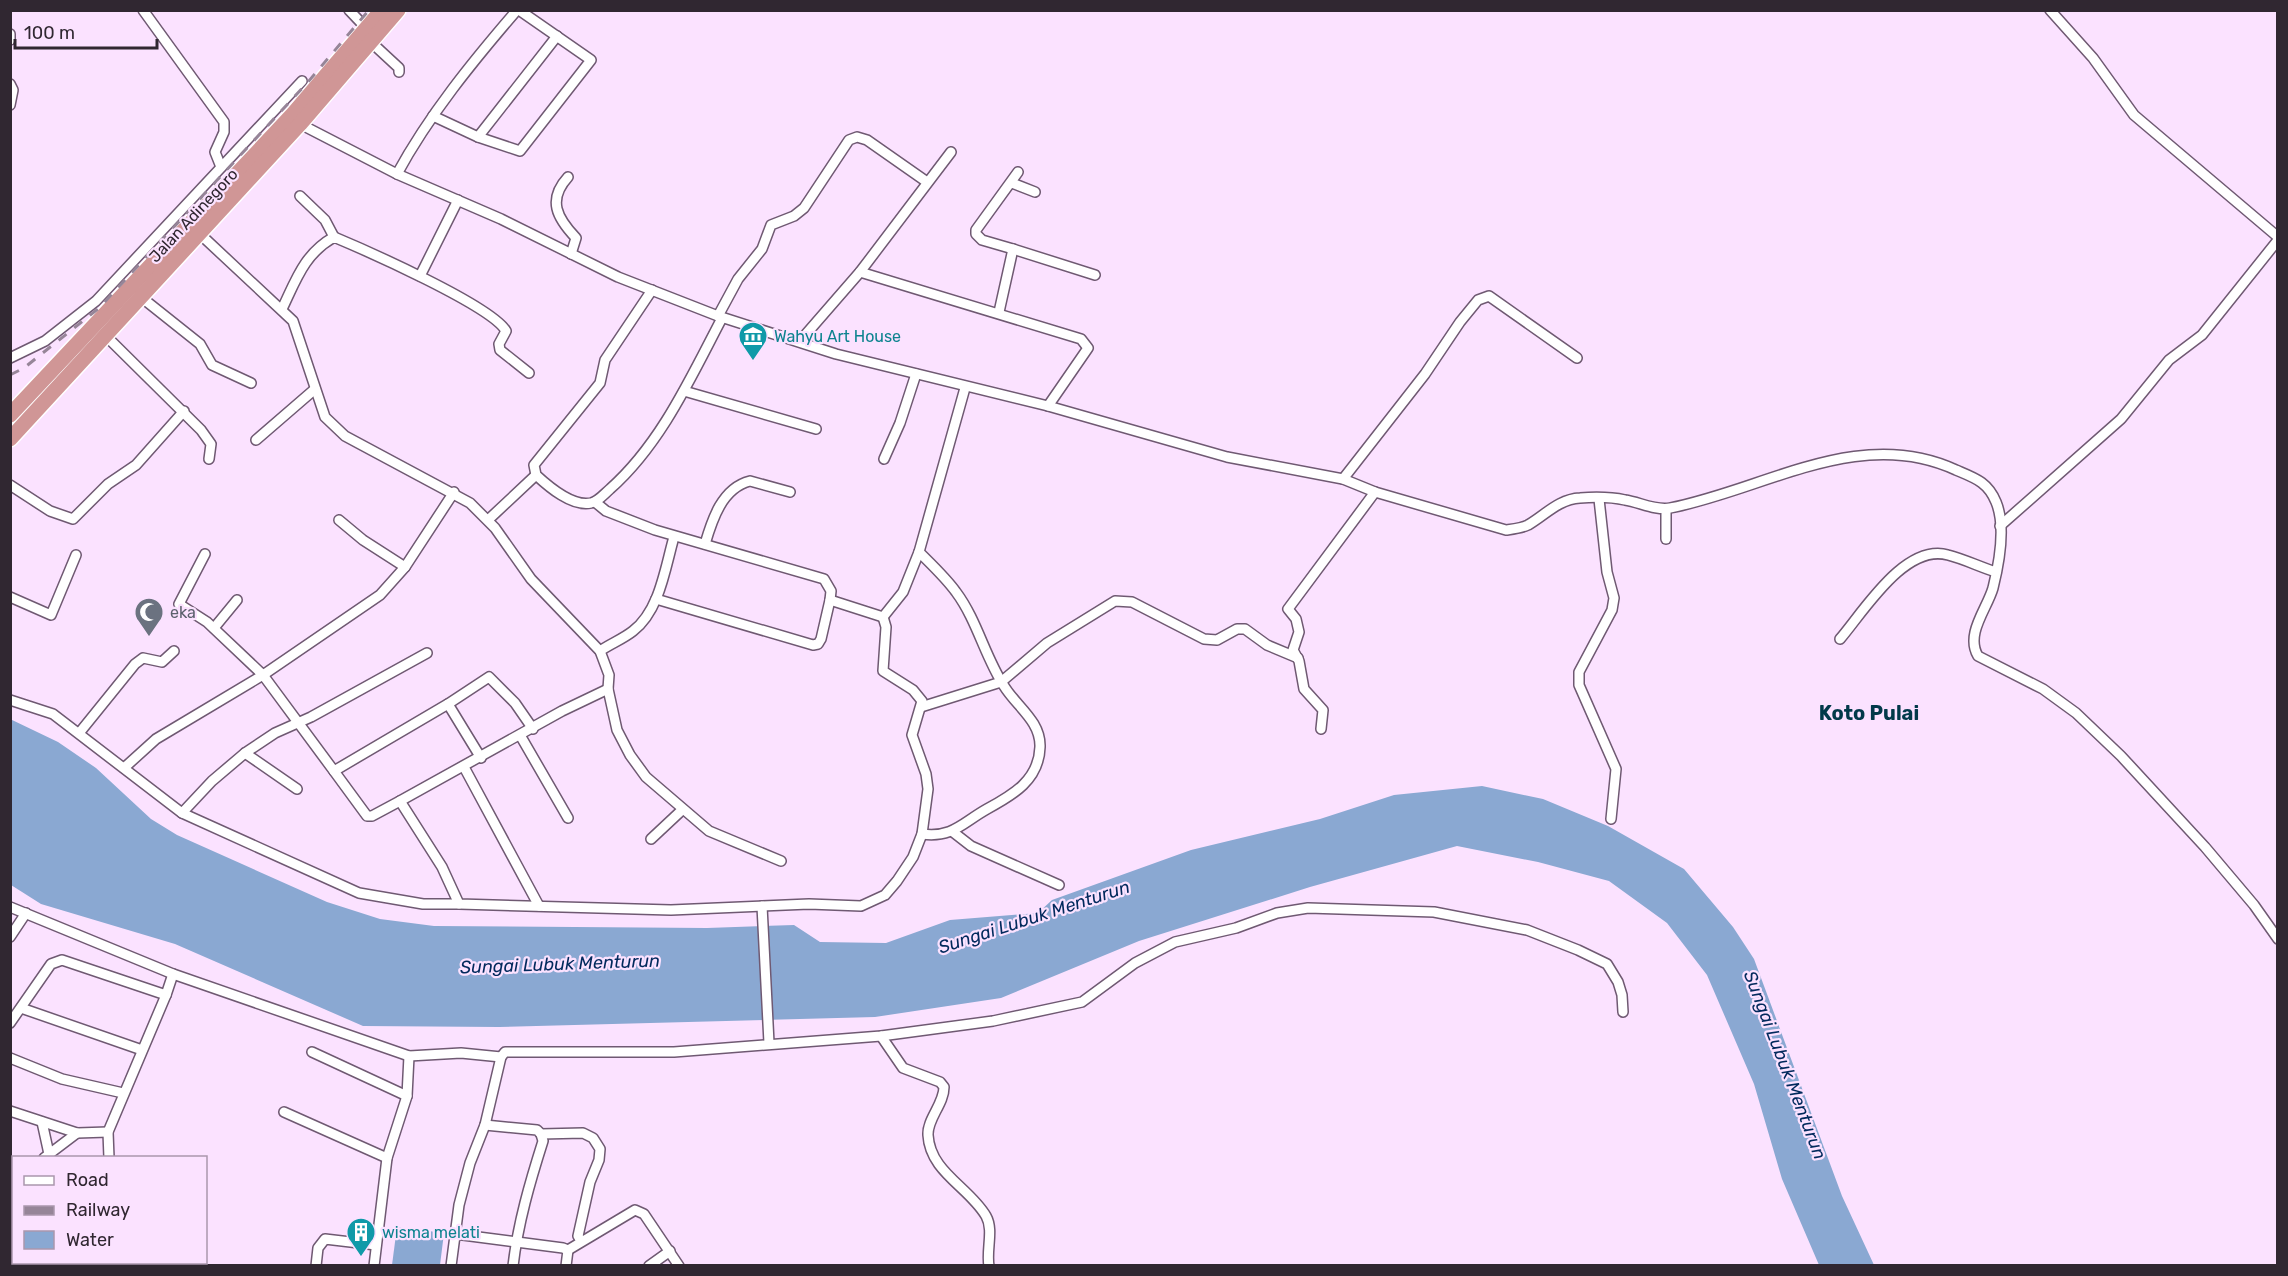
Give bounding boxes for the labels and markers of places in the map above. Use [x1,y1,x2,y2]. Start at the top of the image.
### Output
museum icon: Wahyu Art House [737,320,769,362]
place label: Wahyu Art House [774,327,901,346]
mosque icon: eka [133,596,165,638]
place label: eka [170,603,196,622]
building icon: wisma melati [345,1216,377,1258]
place label: wisma melati [382,1223,480,1242]

